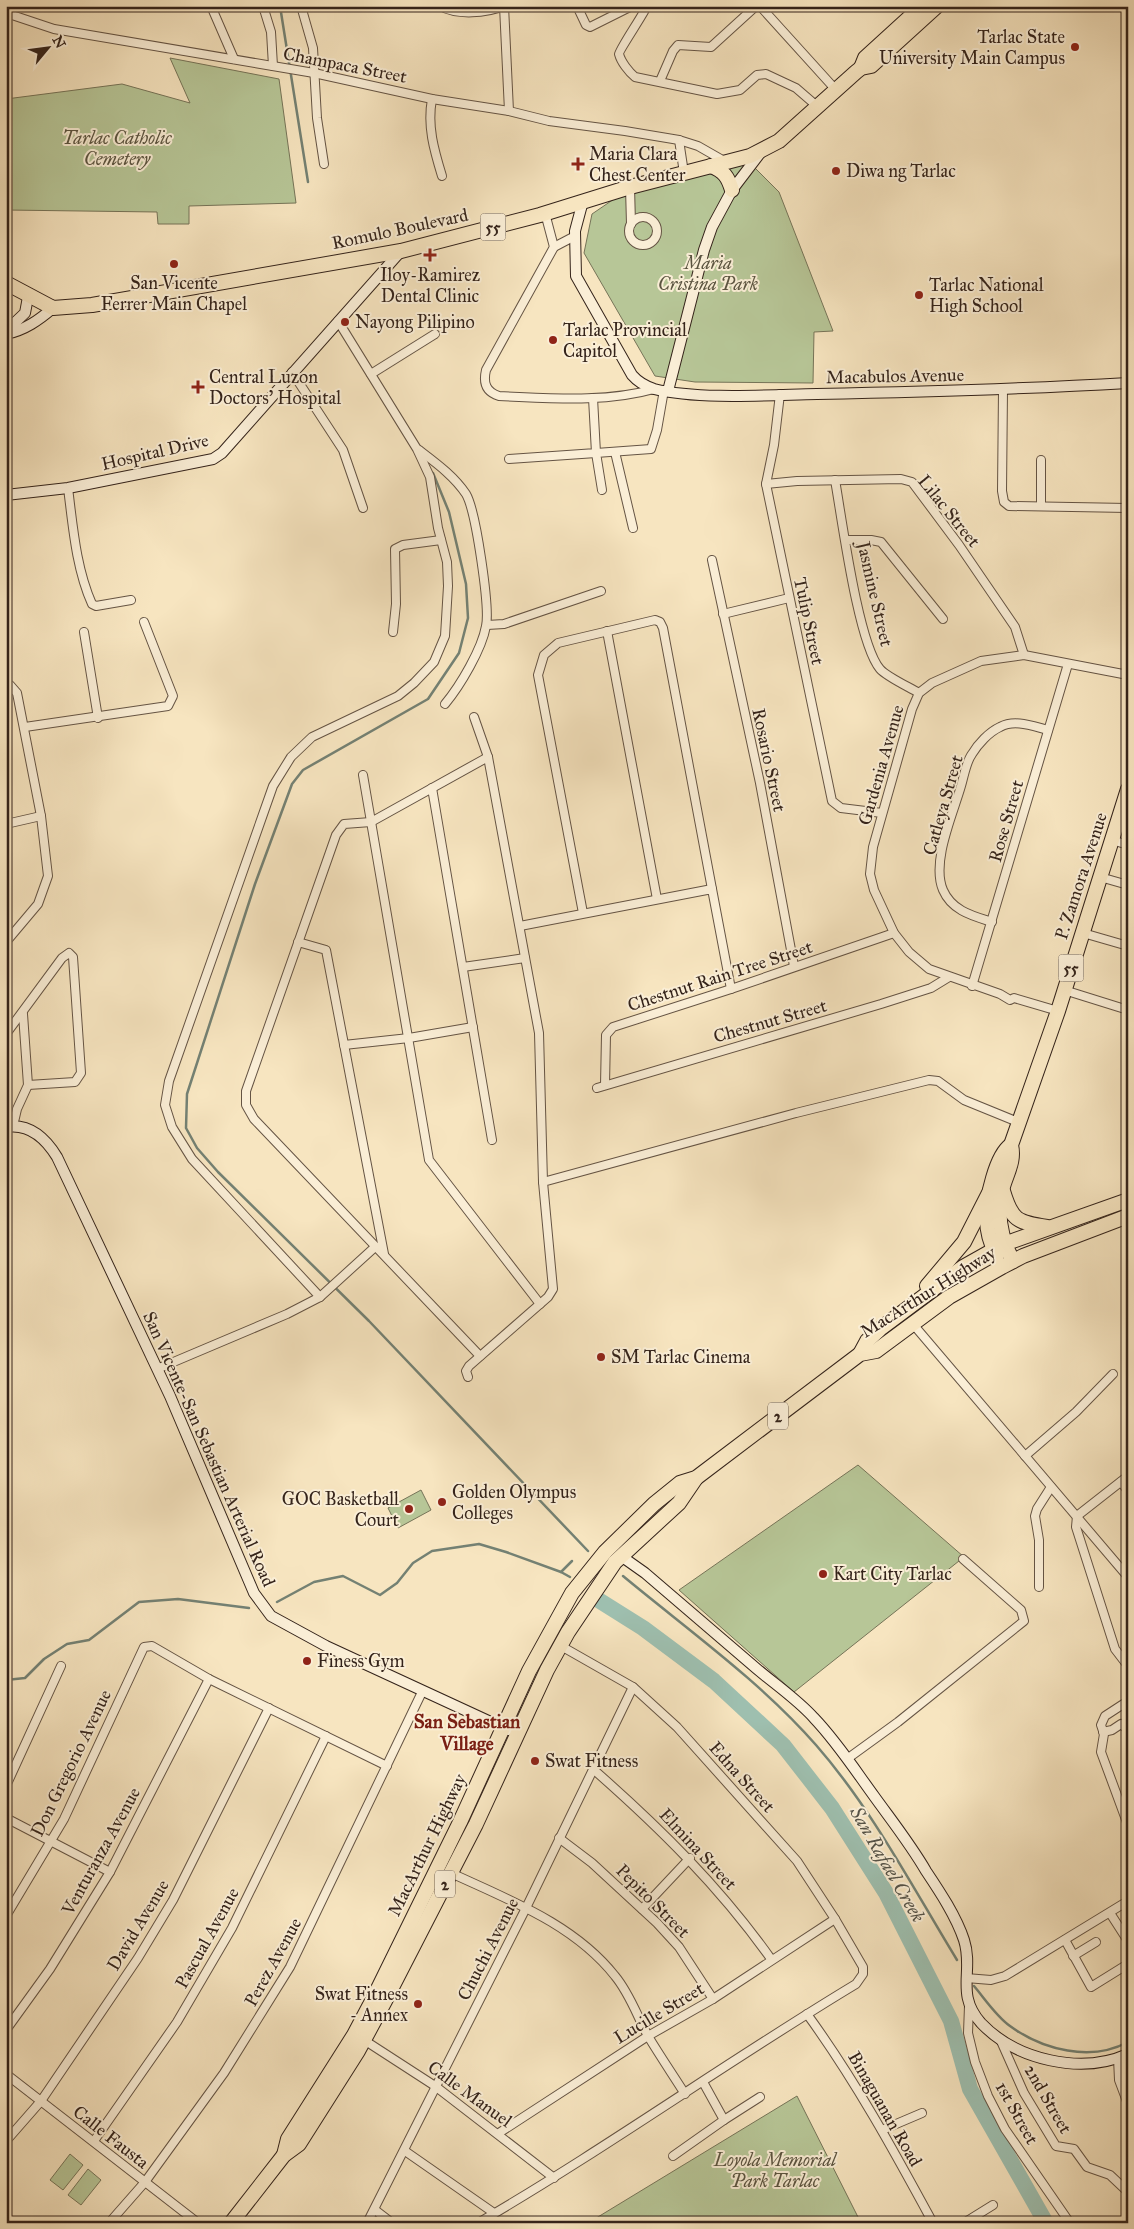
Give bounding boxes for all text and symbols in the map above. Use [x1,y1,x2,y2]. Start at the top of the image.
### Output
north arrow [22,22,72,72]
place label: Tarlac State University Main Campus [879,26,1065,69]
text: N [49,33,69,51]
marker: Tarlac State University Main Campus [1069,41,1081,53]
street label: Champaca Street [281,42,409,88]
park label: Tarlac Catholic Cemetery [62,127,172,170]
place label: Maria Clara Chest Center [589,143,686,186]
marker: Maria Clara Chest Center [571,157,585,171]
place label: Diwa ng Tarlac [846,160,956,183]
marker: Diwa ng Tarlac [830,165,842,177]
street label: Romulo Boulevard [330,204,470,254]
road number: 55 [480,213,506,240]
marker: Iloy-Ramirez Dental Clinic [423,248,437,262]
park label: Maria Cristina Park [658,252,758,295]
marker: San Vicente Ferrer Main Chapel [168,258,180,270]
place label: Iloy-Ramirez Dental Clinic [380,264,480,307]
place label: San Vicente Ferrer Main Chapel [101,272,247,315]
place label: Tarlac National High School [929,274,1044,318]
marker: Tarlac National High School [913,289,925,301]
place label: Nayong Pilipino [355,311,475,334]
marker: Nayong Pilipino [339,316,351,328]
place label: Tarlac Provincial Capitol [563,319,687,362]
marker: Tarlac Provincial Capitol [547,334,559,346]
street label: Macabulos Avenue [826,364,964,388]
place label: Central Luzon Doctors' Hospital [209,366,341,409]
marker: Central Luzon Doctors' Hospital [191,380,205,394]
street label: Hospital Drive [99,429,211,475]
street label: Lilac Street [913,470,985,552]
street label: Jasmine Street [851,537,898,649]
street label: Tulip Street [789,575,829,667]
street label: Gardenia Avenue [853,702,909,828]
street label: Rosario Street [747,706,791,814]
street label: Catleya Street [918,752,968,858]
street label: Rose Street [984,777,1028,865]
street label: P. Zamora Avenue [1050,810,1112,942]
street label: Chestnut Rain Tree Street [625,936,816,1016]
road number: 55 [1058,954,1084,981]
street label: Chestnut Street [711,994,830,1048]
street label: MacArthur Highway [856,1241,1001,1343]
street label: San Vicente-San Sebastian Arterial Road [138,1308,280,1590]
place label: SM Tarlac Cinema [611,1346,751,1368]
marker: SM Tarlac Cinema [595,1351,607,1363]
road number: 2 [768,1402,788,1430]
place label: Golden Olympus Colleges [452,1481,576,1525]
place label: GOC Basketball Court [282,1488,400,1531]
marker: Golden Olympus Colleges [436,1496,448,1508]
marker: GOC Basketball Court [403,1503,415,1515]
place label: Kart City Tarlac [833,1563,952,1585]
marker: Kart City Tarlac [817,1568,829,1580]
place label: Finess Gym [317,1650,405,1672]
marker: Finess Gym [301,1655,313,1667]
street label: Don Gregorio Avenue [26,1686,117,1840]
district label: San Sebastian Village [414,1710,521,1756]
street label: Edna Street [704,1737,780,1817]
place label: Swat Fitness [545,1750,638,1772]
marker: Swat Fitness [529,1755,541,1767]
street label: MacArthur Highway [383,1770,472,1920]
street label: Venturanza Avenue [56,1783,145,1919]
water label: San Rafael Creek [845,1801,930,1927]
street label: Elmina Street [655,1804,742,1895]
street label: Pepito Street [611,1859,695,1943]
road number: 2 [435,1870,455,1898]
street label: David Avenue [102,1876,174,1974]
street label: Pascual Avenue [170,1884,244,1992]
street label: Chuchi Avenue [453,1894,523,2004]
street label: Perez Avenue [240,1914,306,2010]
street label: Lucille Street [610,1977,709,2048]
place label: Swat Fitness - Annex [315,1983,408,2026]
marker: Swat Fitness - Annex [412,1998,424,2010]
street label: Binaguanan Road [842,2048,927,2171]
street label: Calle Manuel [424,2056,516,2132]
street label: 2nd Street [1019,2060,1077,2138]
street label: 1st Street [991,2078,1044,2149]
street label: Calle Fausta [69,2101,154,2174]
park label: Loyola Memorial Park Tarlac [713,2149,838,2192]

